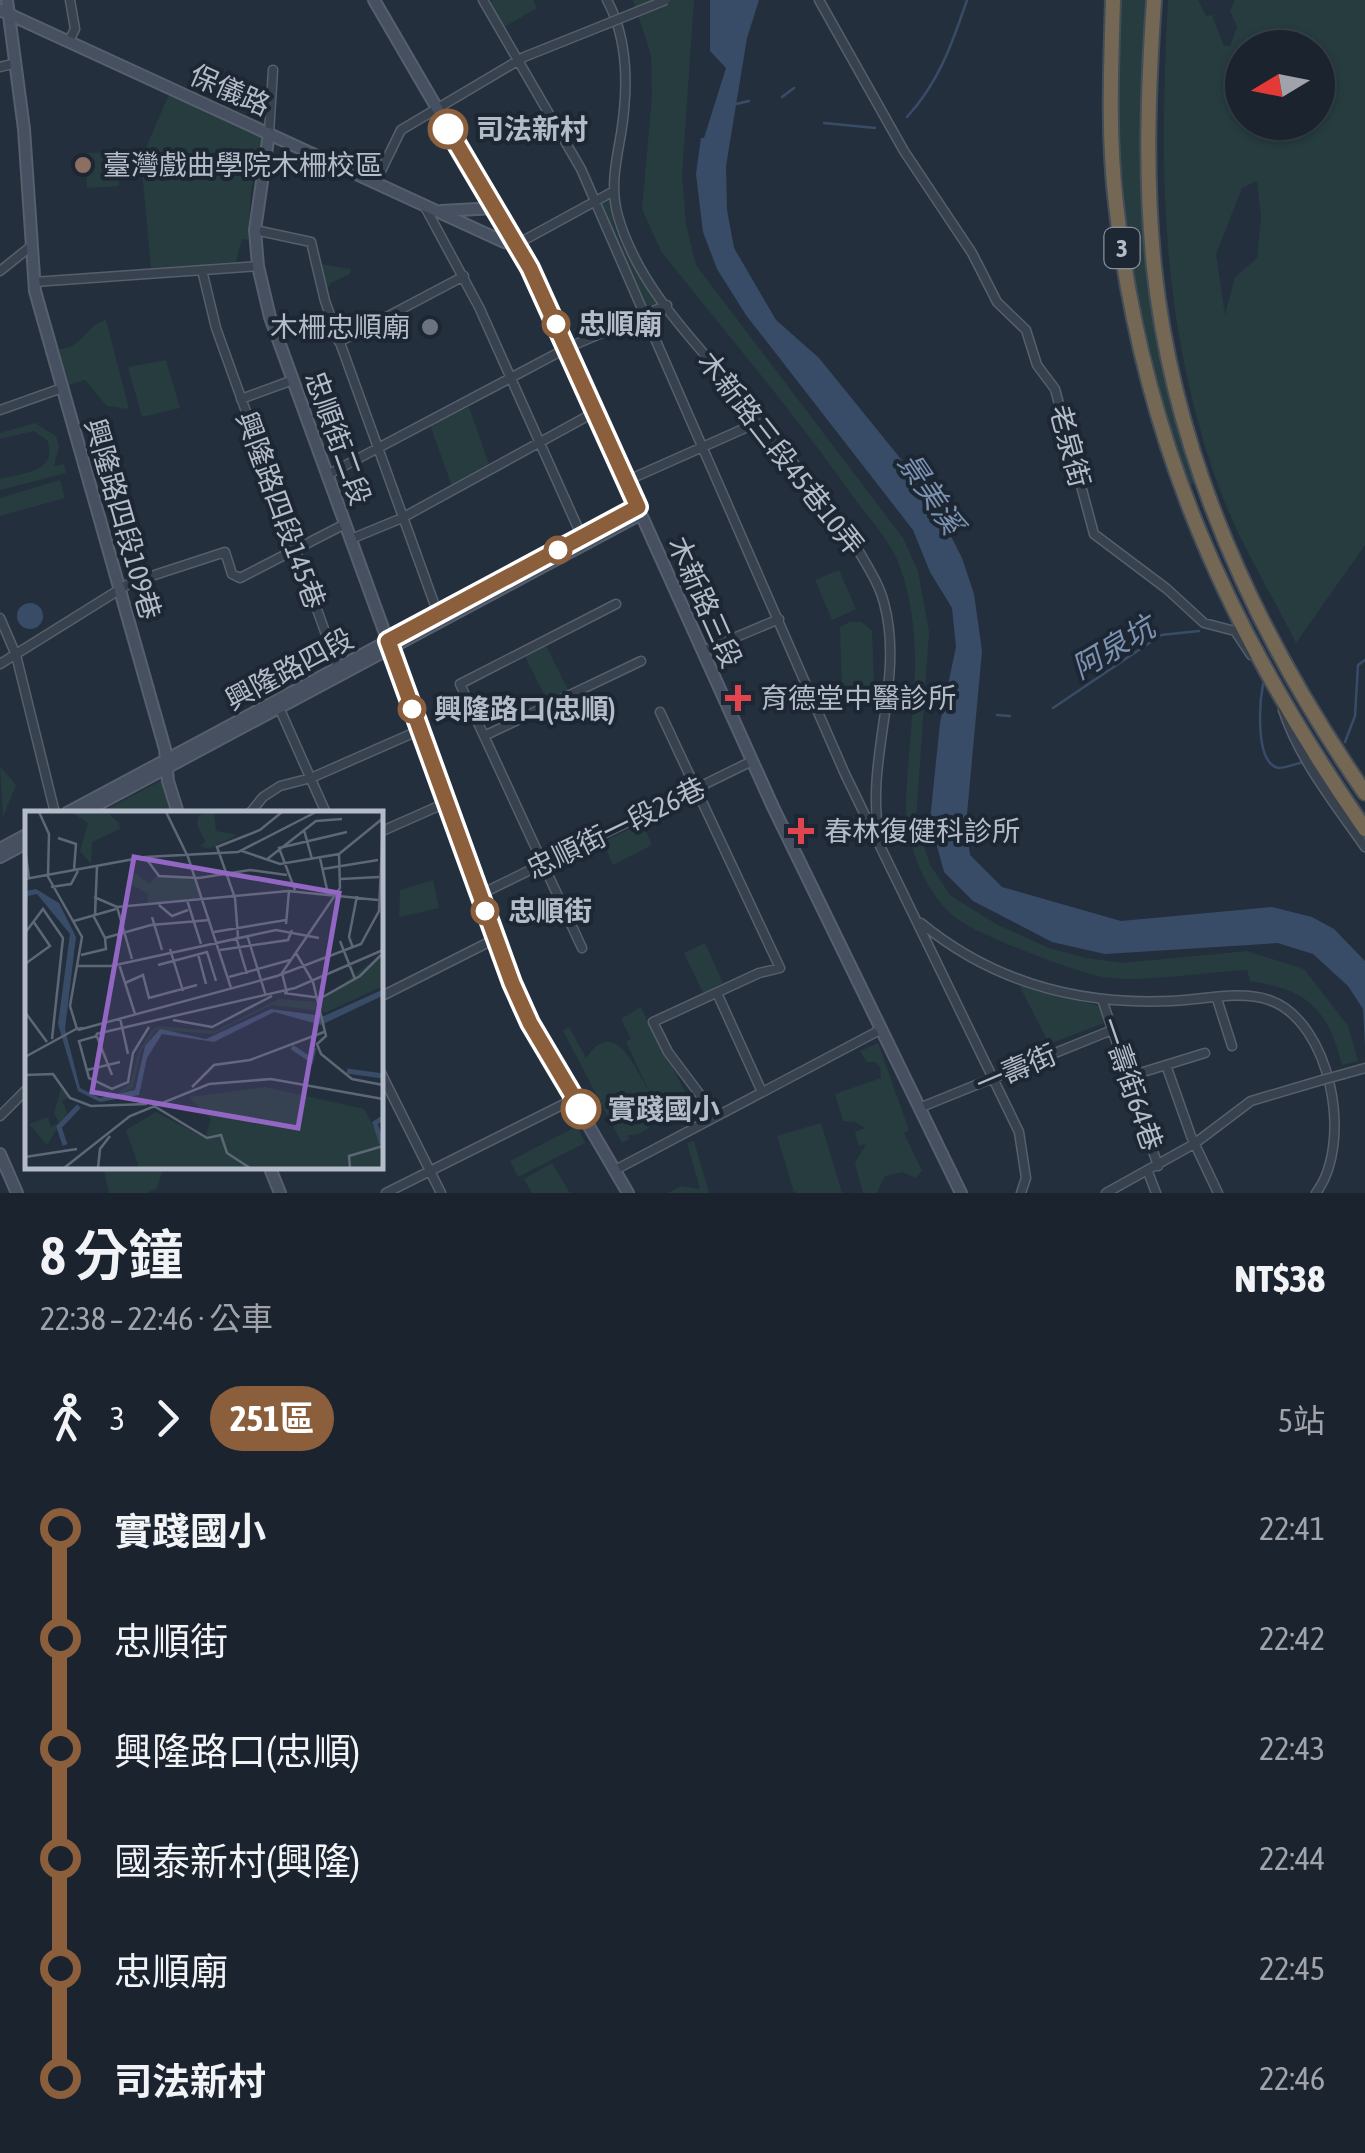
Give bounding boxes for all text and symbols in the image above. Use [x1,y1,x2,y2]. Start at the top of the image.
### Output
north arrow [1225,30,1335,140]
map controls [1225,30,1335,140]
street label: 保儀路 [185,58,275,122]
marker: 司法新村 [429,110,467,148]
place label: 司法新村 [476,113,588,145]
place label: 臺灣戲曲學院木柵校區 [103,149,383,181]
marker: 臺灣戲曲學院木柵校區 [72,154,94,176]
road number: 3 [1104,228,1140,268]
place label: 忠順廟 [578,308,662,340]
place label: 木柵忠順廟 [270,311,410,343]
marker: 忠順廟 [543,311,569,337]
marker: 木柵忠順廟 [419,316,441,338]
street label: 木新路三段45巷10弄 [692,345,870,561]
street label: 忠順街二段 [299,367,377,509]
street label: 老泉街 [1044,401,1096,491]
street label: 興隆路四段145巷 [230,407,332,613]
street label: 興隆路四段109巷 [79,415,167,623]
water label: 景美溪 [892,446,972,543]
street label: 木新路三段 [662,532,748,672]
unlabelled marker [545,537,571,563]
water label: 阿泉坑 [1066,607,1164,685]
street label: 興隆路四段 [220,622,358,716]
place label: 育德堂中醫診所 [760,682,956,714]
marker: 育德堂中醫診所 [725,685,751,711]
place label: 興隆路口(忠順) [434,693,615,725]
marker: 興隆路口(忠順) [399,696,425,722]
street label: 忠順街一段26巷 [522,771,710,885]
inset map [25,811,382,1168]
place label: 春林復健科診所 [824,815,1020,847]
marker: 春林復健科診所 [788,818,814,844]
place label: 忠順街 [508,895,592,927]
marker: 忠順街 [472,898,498,924]
street label: 一壽街64巷 [1093,1013,1169,1155]
street label: 一壽街 [971,1038,1061,1100]
marker: 實踐國小 [562,1090,600,1128]
place label: 實踐國小 [608,1093,720,1125]
text: 8 分鐘 [40,1224,183,1287]
text: NT$38 [1234,1257,1325,1300]
text: 22:38 – 22:46 · 公車 [40,1300,273,1337]
icon: walk [40,1391,95,1446]
icon: forward [140,1391,195,1446]
text: 251區 [230,1398,314,1438]
text: 3 [110,1400,125,1437]
text: 5站 [1278,1402,1325,1439]
text: 實踐國小 [114,1510,266,1553]
text: 22:41 [1259,1510,1325,1547]
text: 忠順街 [114,1620,228,1663]
text: 22:42 [1259,1620,1325,1657]
text: 興隆路口(忠順) [114,1730,360,1773]
text: 22:43 [1259,1730,1325,1767]
text: 國泰新村(興隆) [114,1840,360,1883]
text: 22:44 [1259,1840,1325,1877]
text: 忠順廟 [114,1950,228,1993]
text: 22:45 [1259,1950,1325,1987]
text: 司法新村 [114,2060,266,2103]
text: 22:46 [1259,2060,1325,2097]

